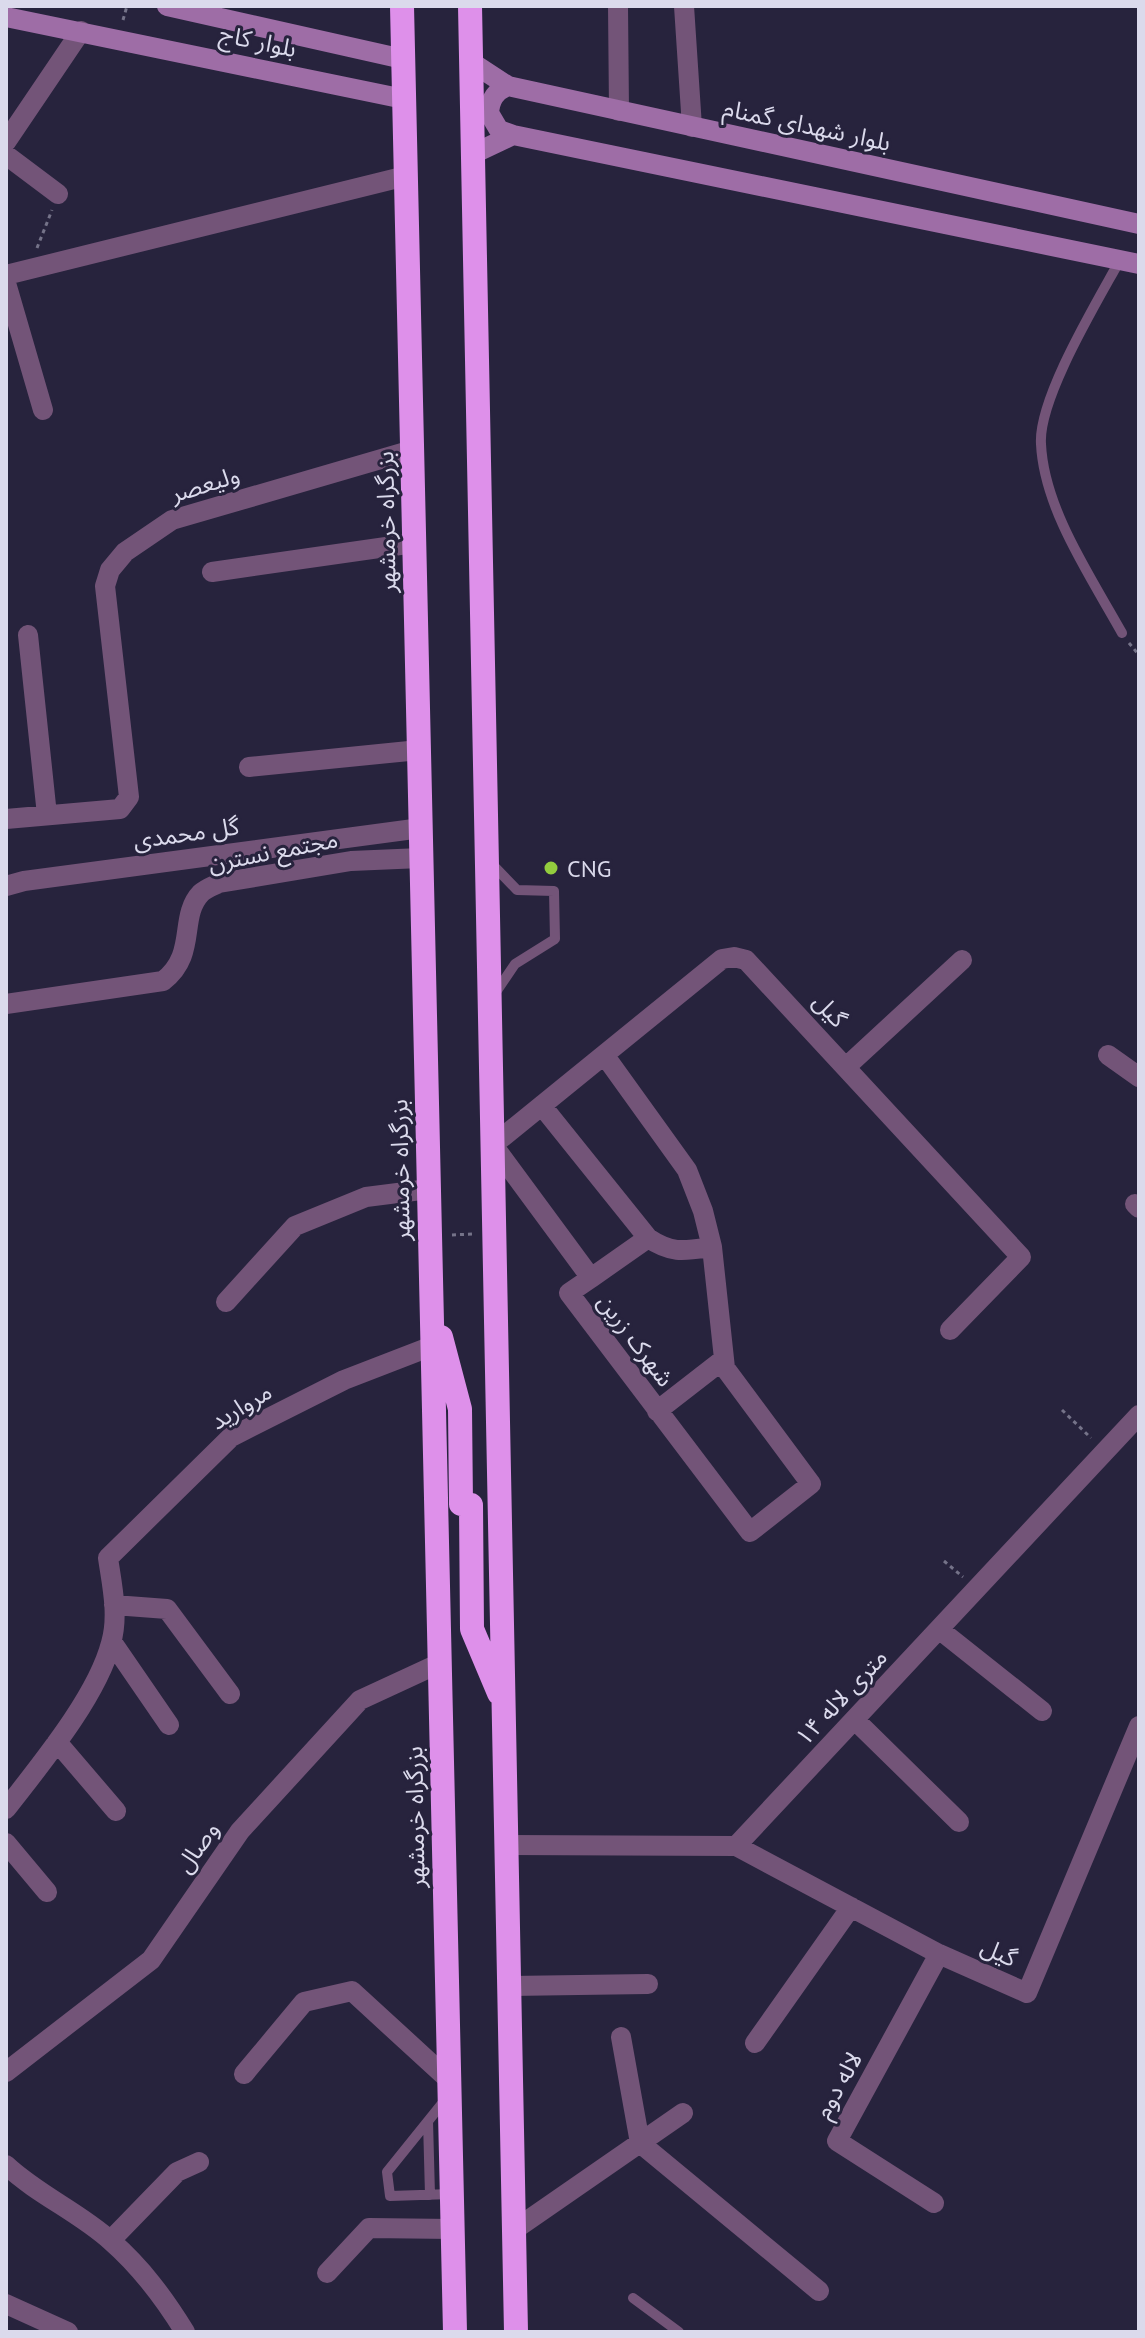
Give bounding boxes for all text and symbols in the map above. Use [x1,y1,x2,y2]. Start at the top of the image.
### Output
street label: بلوار کاج [216,18,299,66]
street label: بلوار شهدای گمنام [720,92,894,161]
street label: بزرگراه خرمشهر [369,451,403,594]
street label: ولیعصر [166,459,243,509]
street label: گل محمدی [131,810,242,856]
street label: مجتمع نسترن [205,823,341,881]
place label: CNG [567,853,612,884]
marker: CNG [542,859,560,877]
street label: گیل [806,986,854,1035]
street label: بزرگراه خرمشهر [383,1099,417,1242]
street label: شهرک زرین [591,1287,681,1393]
street label: مروارید [204,1376,278,1436]
street label: ۱۴ متری لاله [788,1642,894,1752]
street label: بزرگراه خرمشهر [398,1746,432,1889]
street label: وصال [168,1815,226,1879]
street label: گیل [976,1930,1023,1974]
street label: لاله دوم [807,2046,872,2125]

